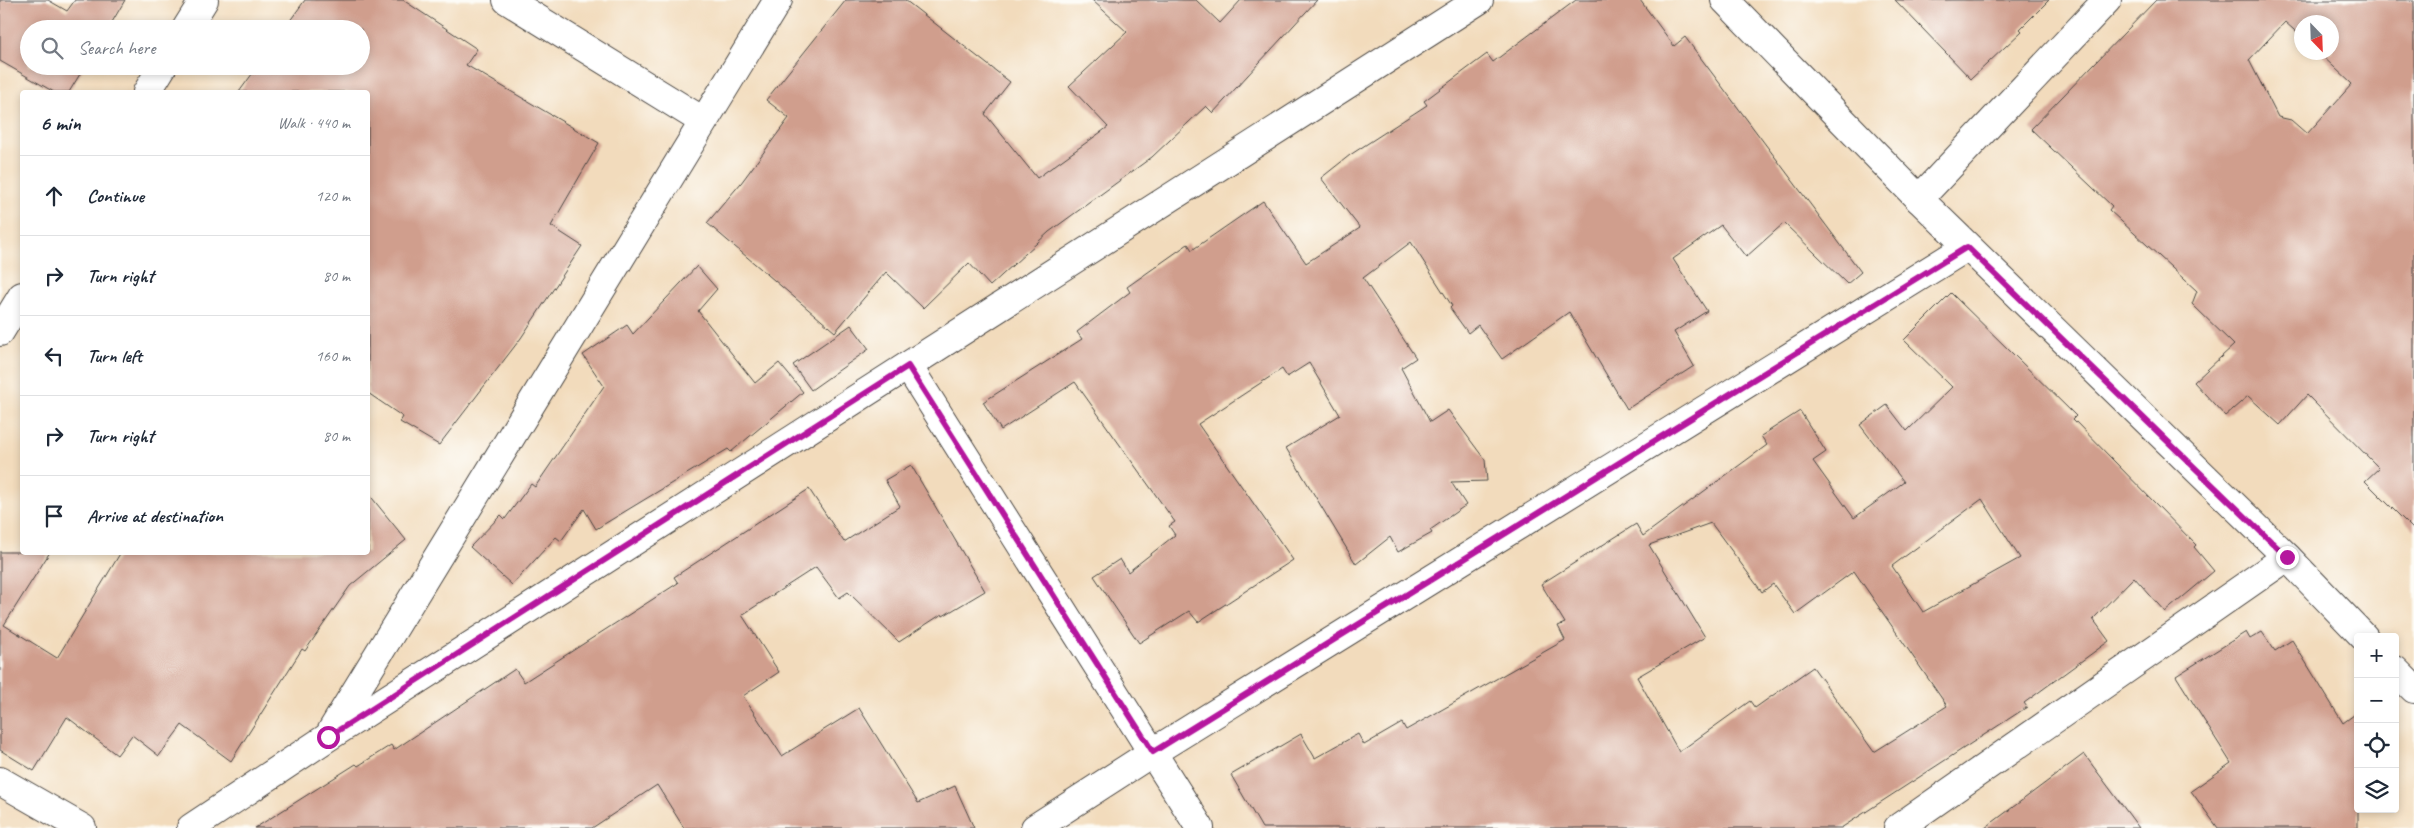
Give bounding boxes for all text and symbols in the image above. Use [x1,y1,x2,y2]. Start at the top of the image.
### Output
north arrow [2294,15,2339,60]
search box [20,20,370,75]
icon: search [38,34,66,62]
text: Search here [78,36,155,60]
text: 6 min [40,110,81,136]
text: Walk · 440 m [278,113,350,133]
icon: ahead [40,182,68,210]
text: Continue [87,184,144,208]
text: 120 m [316,186,350,206]
icon: right [40,262,68,290]
text: Turn right [87,264,154,288]
text: 80 m [323,266,350,286]
icon: left [40,342,68,370]
text: Turn left [87,344,142,368]
text: 160 m [316,346,350,366]
icon: right [40,422,68,450]
text: Turn right [87,424,154,448]
text: 80 m [323,426,350,446]
icon: arrive [40,502,68,530]
text: Arrive at destination [87,504,223,528]
route end [2276,546,2299,569]
map controls [2354,633,2399,813]
button: + [2354,633,2399,678]
button: − [2354,678,2399,723]
button: locate [2354,723,2399,768]
route start [317,726,340,749]
button: layers [2354,768,2399,813]

